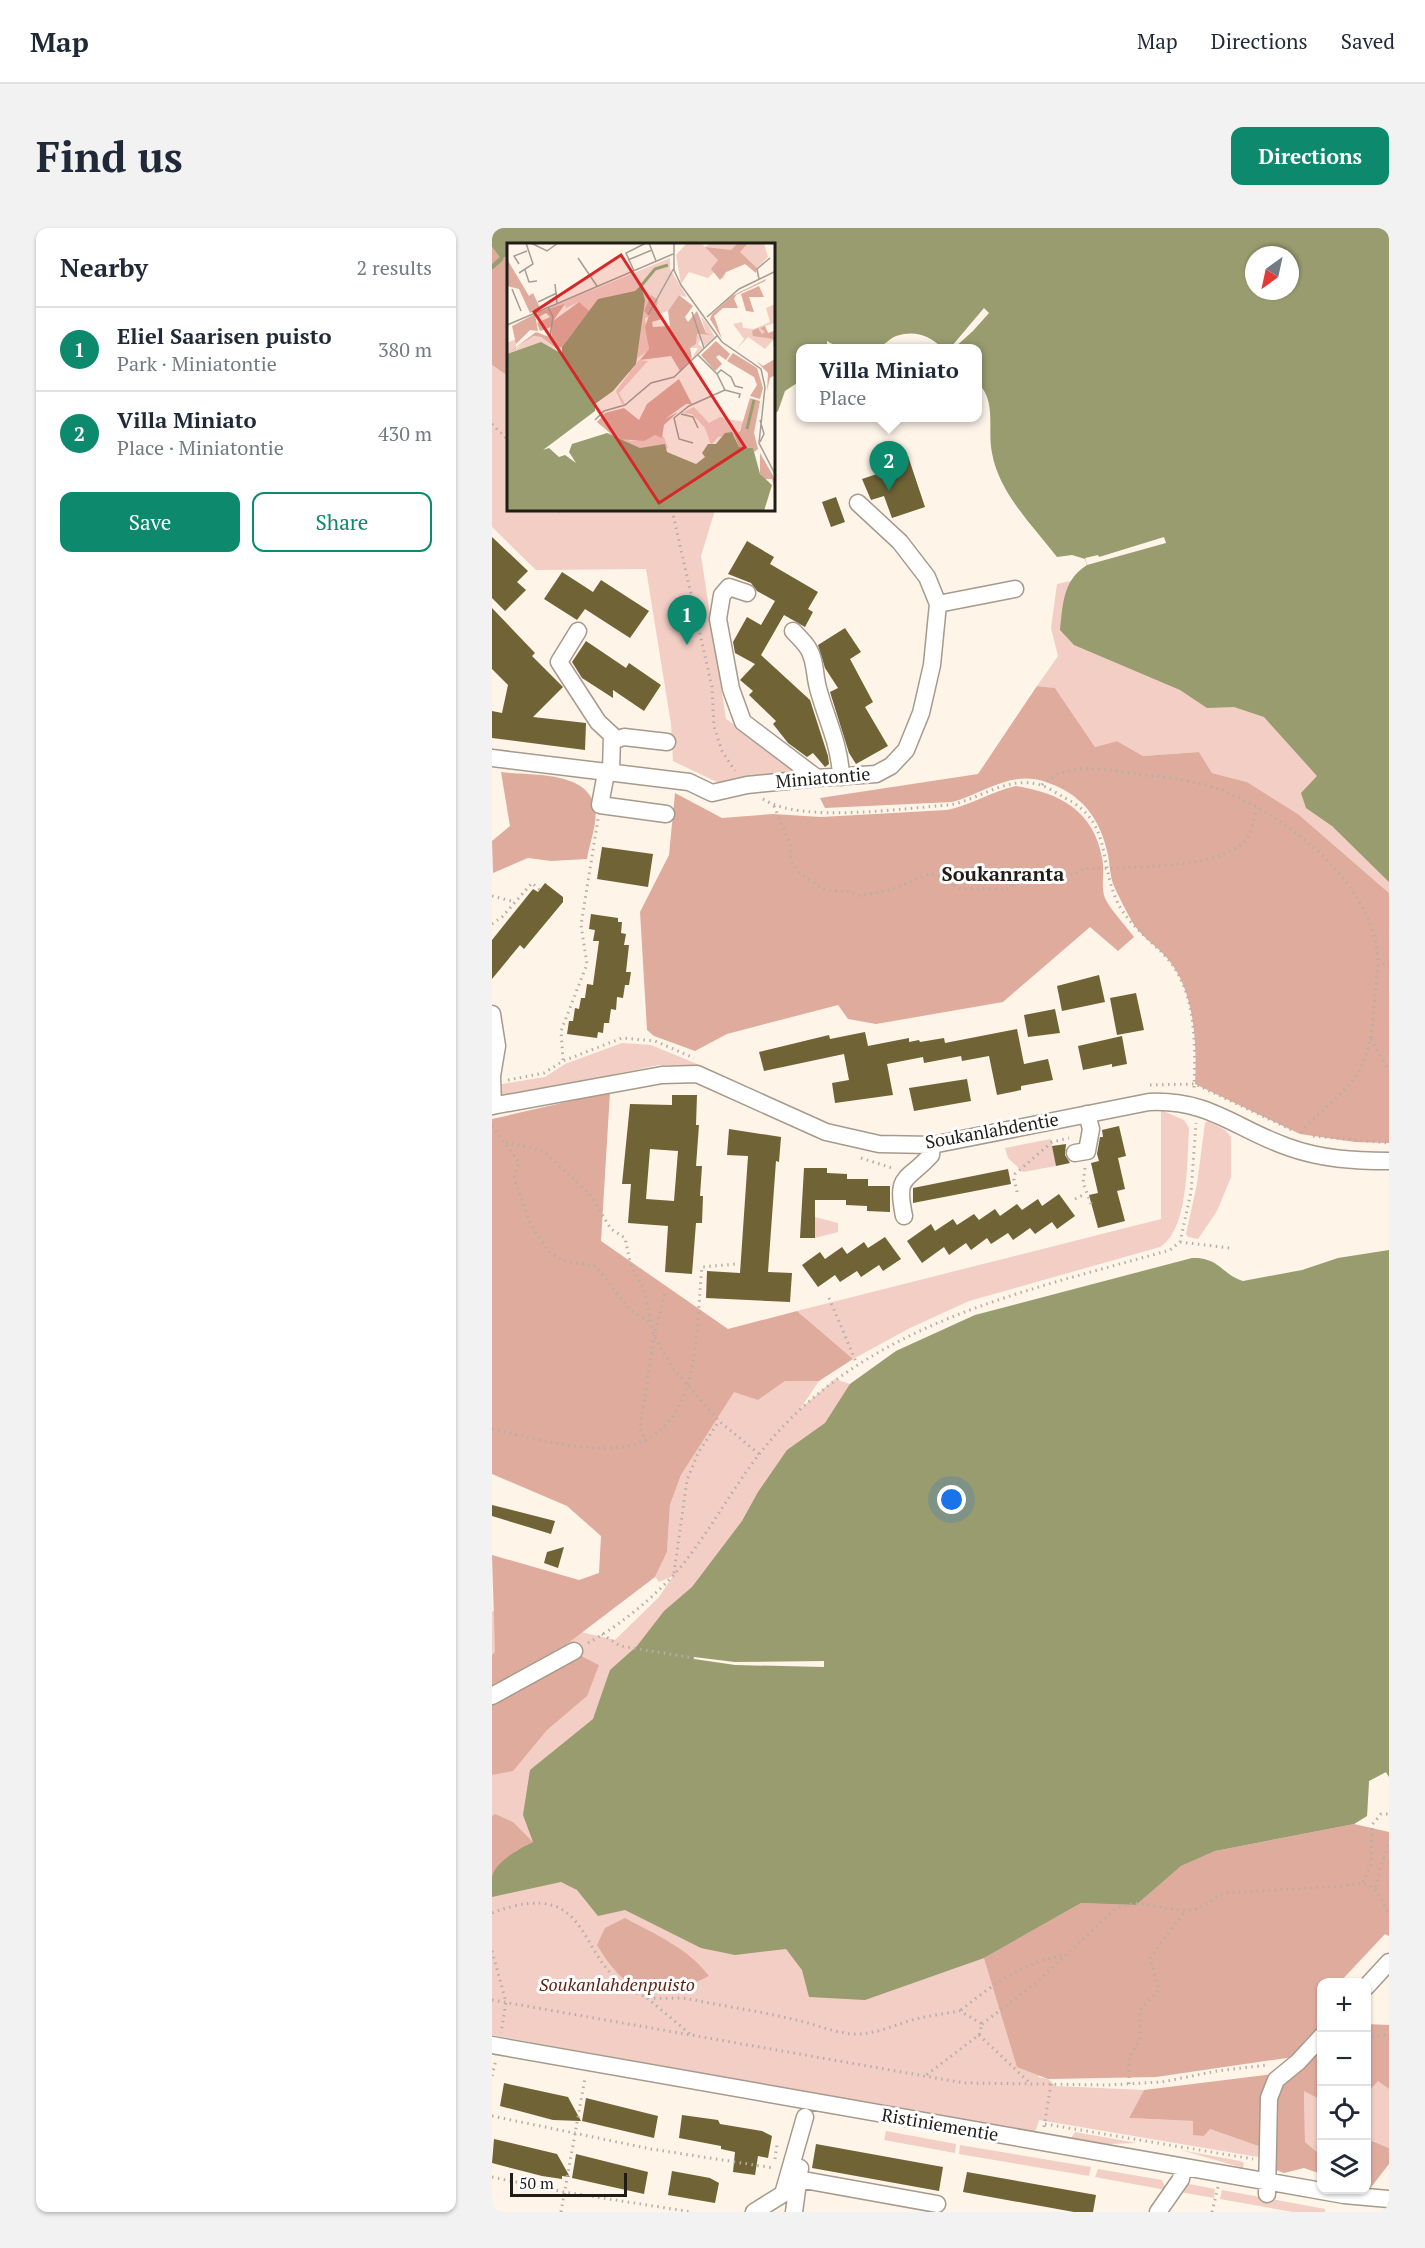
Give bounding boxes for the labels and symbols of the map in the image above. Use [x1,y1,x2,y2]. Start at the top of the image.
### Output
inset map [507,243,776,512]
north arrow [1245,246,1299,300]
pin: 2 [870,442,908,491]
pin: 1 [668,596,706,645]
street label: Miniatontie [775,761,871,793]
district label: Soukanranta [942,860,1064,887]
street label: Soukanlahdentie [923,1106,1060,1154]
your location [937,1485,966,1514]
park label: Soukanlahdenpuisto [539,1972,695,1996]
street label: Ristiniementie [880,2102,1001,2146]
scale bar [510,2170,627,2198]

